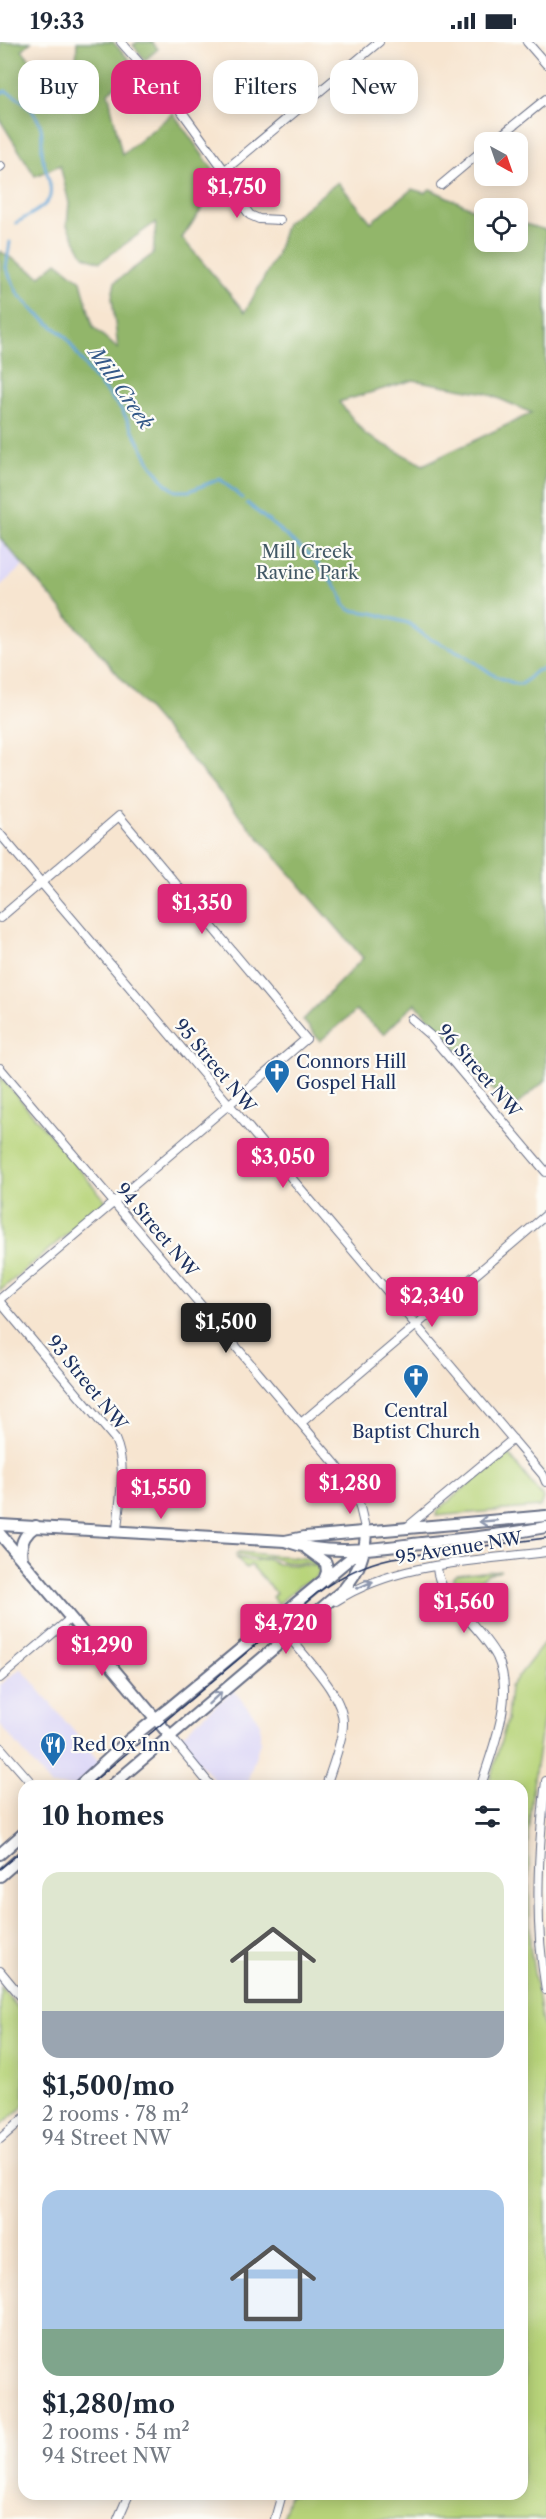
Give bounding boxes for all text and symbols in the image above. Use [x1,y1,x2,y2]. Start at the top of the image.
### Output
text: 19:33 [30,8,84,35]
chip: Buy [18,60,99,114]
chip: Rent [111,60,201,114]
chip: Filters [213,60,318,114]
chip: New [330,60,418,114]
north arrow [474,132,528,186]
map controls [474,132,528,252]
pin: $1,750 [188,168,286,219]
text: $1,750 [207,175,267,199]
button: locate [474,198,528,252]
water label: Mill Creek [83,340,159,435]
park label: Mill Creek Ravine Park [256,541,360,584]
pin: $1,350 [153,884,251,935]
text: $1,350 [172,891,232,915]
street label: 95 Street NW [169,1015,261,1118]
street label: 96 Street NW [433,1020,526,1123]
place label: Connors Hill Gospel Hall [296,1051,406,1094]
church icon: Connors Hill Gospel Hall [262,1057,292,1095]
pin: $3,050 [234,1138,332,1189]
text: $3,050 [251,1145,315,1169]
street label: 94 Street NW [111,1178,204,1283]
pin: $2,340 [383,1277,481,1328]
text: $2,340 [400,1284,464,1308]
pin: $1,500 [177,1303,275,1354]
text: $1,500 [195,1310,257,1334]
street label: 93 Street NW [42,1331,133,1436]
church icon: Central Baptist Church [401,1362,431,1400]
place label: Central Baptist Church [352,1400,480,1443]
pin: $1,280 [301,1464,399,1515]
pin: $1,550 [112,1469,210,1520]
text: $1,280 [319,1471,381,1495]
text: $1,550 [131,1476,191,1500]
one-way arrow [478,1516,498,1527]
street label: 95 Avenue NW [394,1527,525,1569]
one-way arrow [356,1579,374,1590]
pin: $1,560 [415,1583,513,1634]
text: $1,560 [433,1590,495,1614]
pin: $4,720 [237,1604,335,1655]
text: $4,720 [254,1611,318,1635]
pin: $1,290 [53,1626,151,1677]
text: $1,290 [71,1633,133,1657]
one-way arrow [207,1692,222,1706]
restaurant icon: Red Ox Inn [38,1730,68,1768]
place label: Red Ox Inn [72,1734,170,1756]
text: 10 homes [42,1800,164,1832]
icon: filters [471,1800,504,1833]
icon: home [219,1911,327,2019]
text: $1,500/mo [42,2070,175,2102]
text: 2 rooms · 78 m² [42,2102,189,2126]
text: 94 Street NW [42,2126,171,2150]
icon: home [219,2229,327,2337]
text: $1,280/mo [42,2388,175,2420]
text: 2 rooms · 54 m² [42,2420,190,2444]
text: 94 Street NW [42,2444,171,2468]

